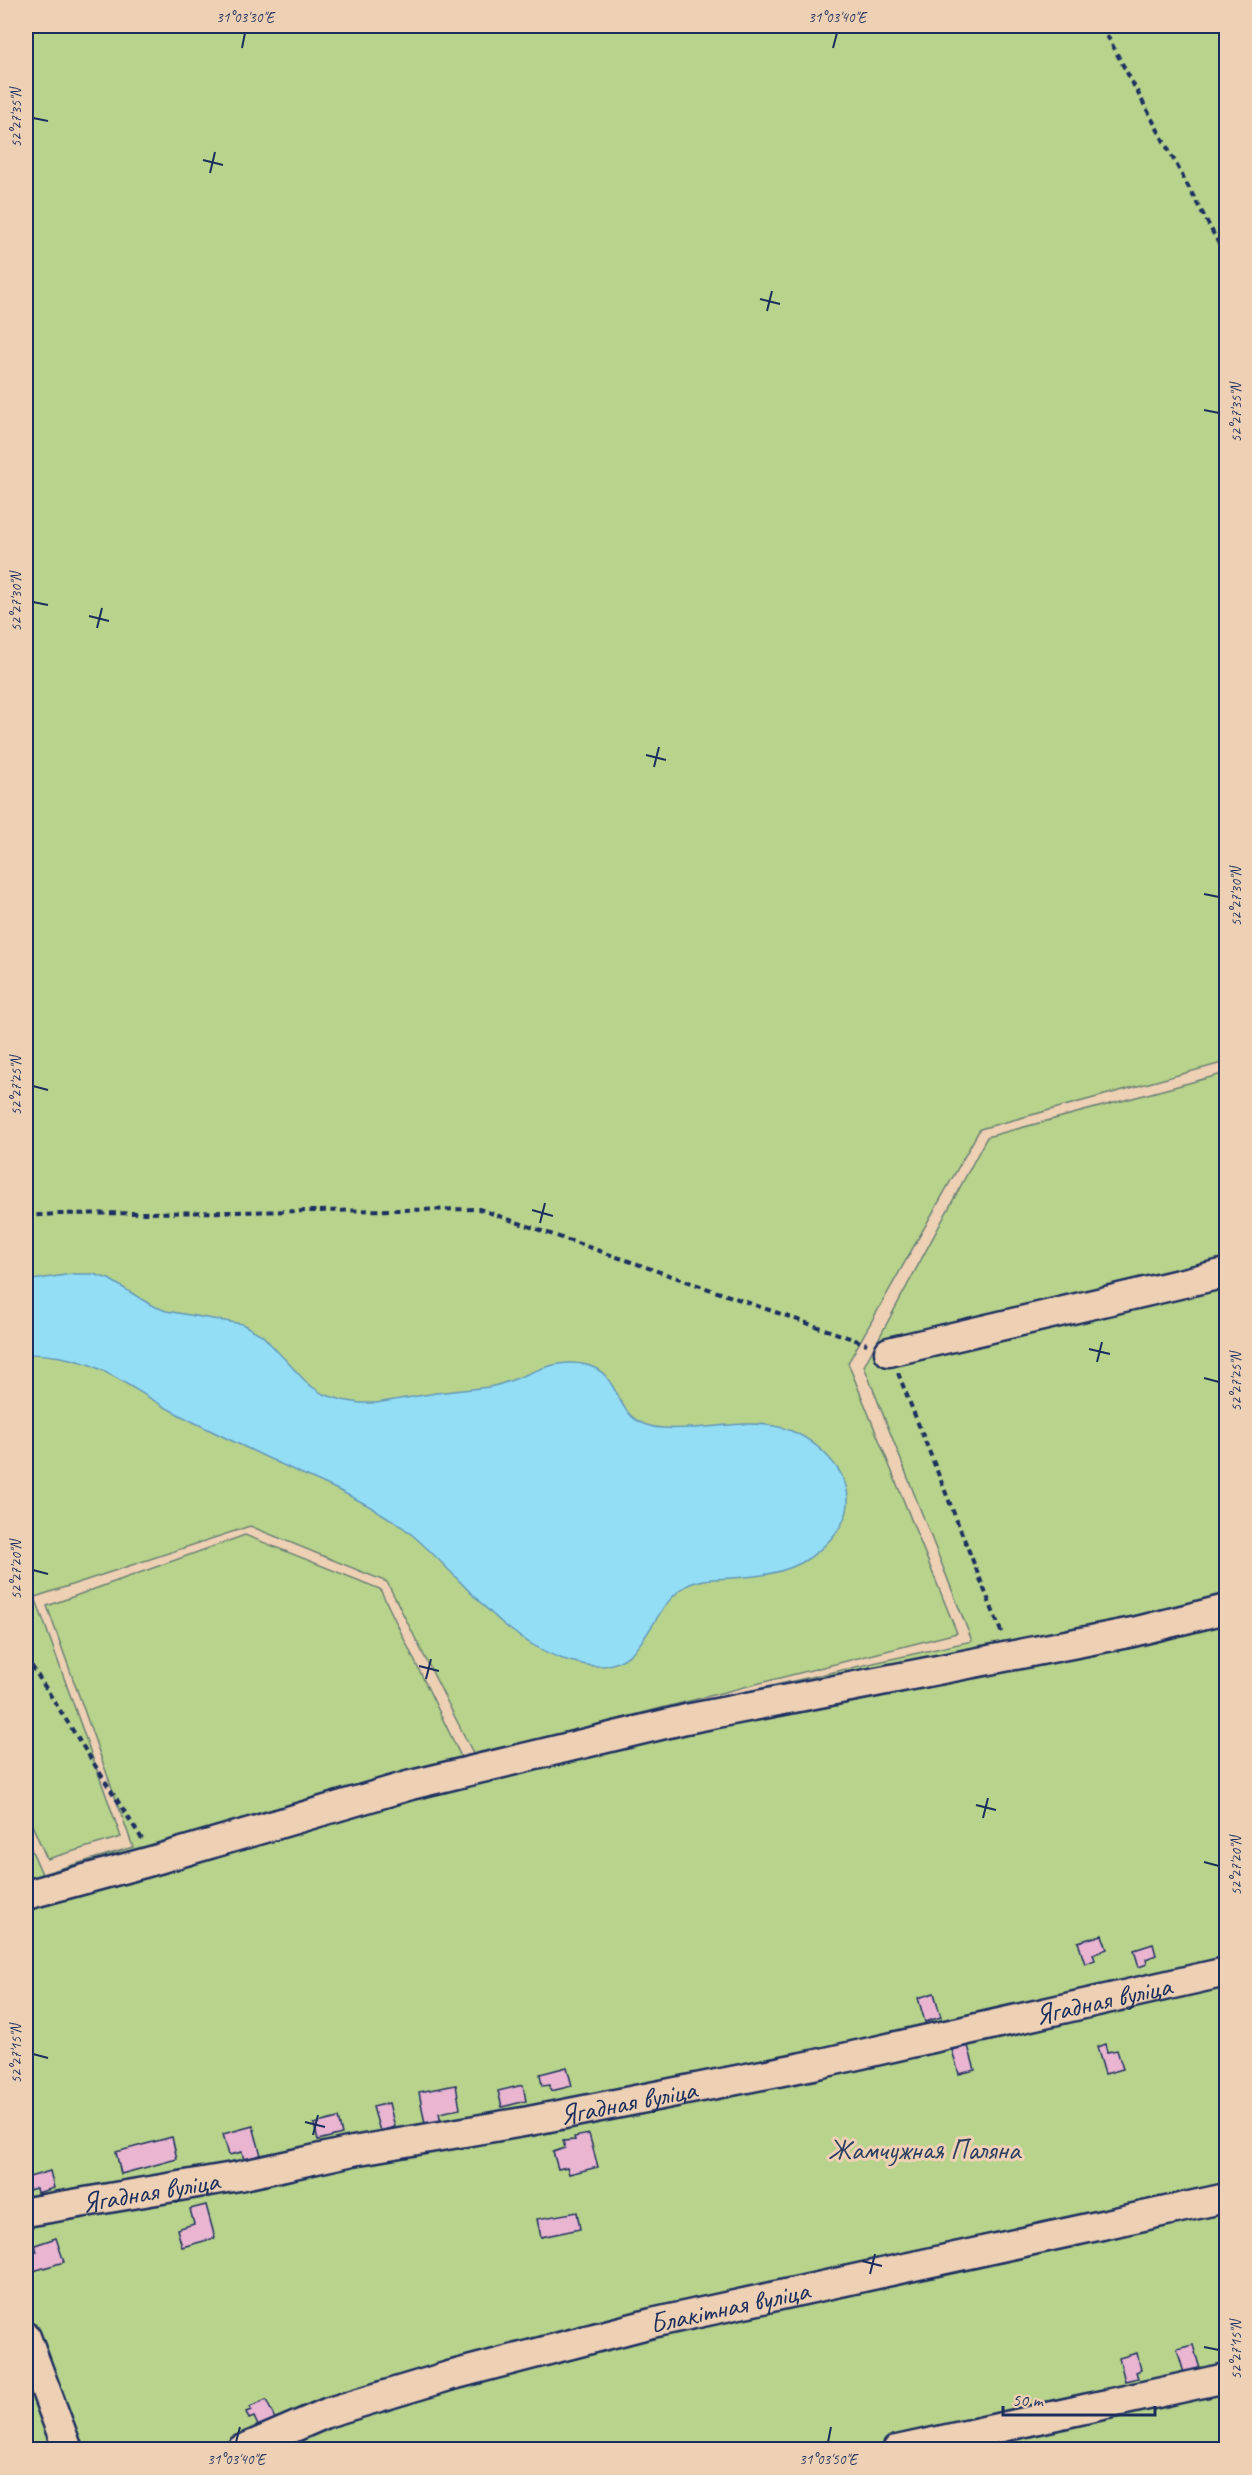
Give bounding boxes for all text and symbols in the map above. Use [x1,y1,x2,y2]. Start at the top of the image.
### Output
text: 31°03'30"E [216,8,276,27]
text: 31°03'40"E [808,8,868,27]
text: 52°27'35"N [7,85,26,148]
text: 52°27'35"N [1227,380,1246,443]
text: 52°27'30"N [7,569,26,632]
text: 52°27'30"N [1227,864,1246,927]
text: 52°27'25"N [7,1053,26,1116]
text: 52°27'25"N [1227,1349,1246,1412]
text: 52°27'20"N [7,1537,26,1600]
text: 52°27'20"N [1227,1833,1246,1896]
street label: Ягадная вуліца [1031,1967,1176,2032]
text: 52°27'15"N [7,2021,26,2084]
street label: Ягадная вуліца [556,2071,701,2132]
park label: Жамчужная Паляна [828,2132,1022,2167]
street label: Ягадная вуліца [79,2162,223,2220]
street label: Блакітная вуліца [646,2271,814,2341]
text: 52°27'15"N [1227,2317,1246,2380]
scale bar [1003,2379,1154,2417]
text: 50 m [1012,2389,1045,2411]
text: 31°03'40"E [207,2450,267,2469]
text: 31°03'50"E [799,2450,859,2469]

